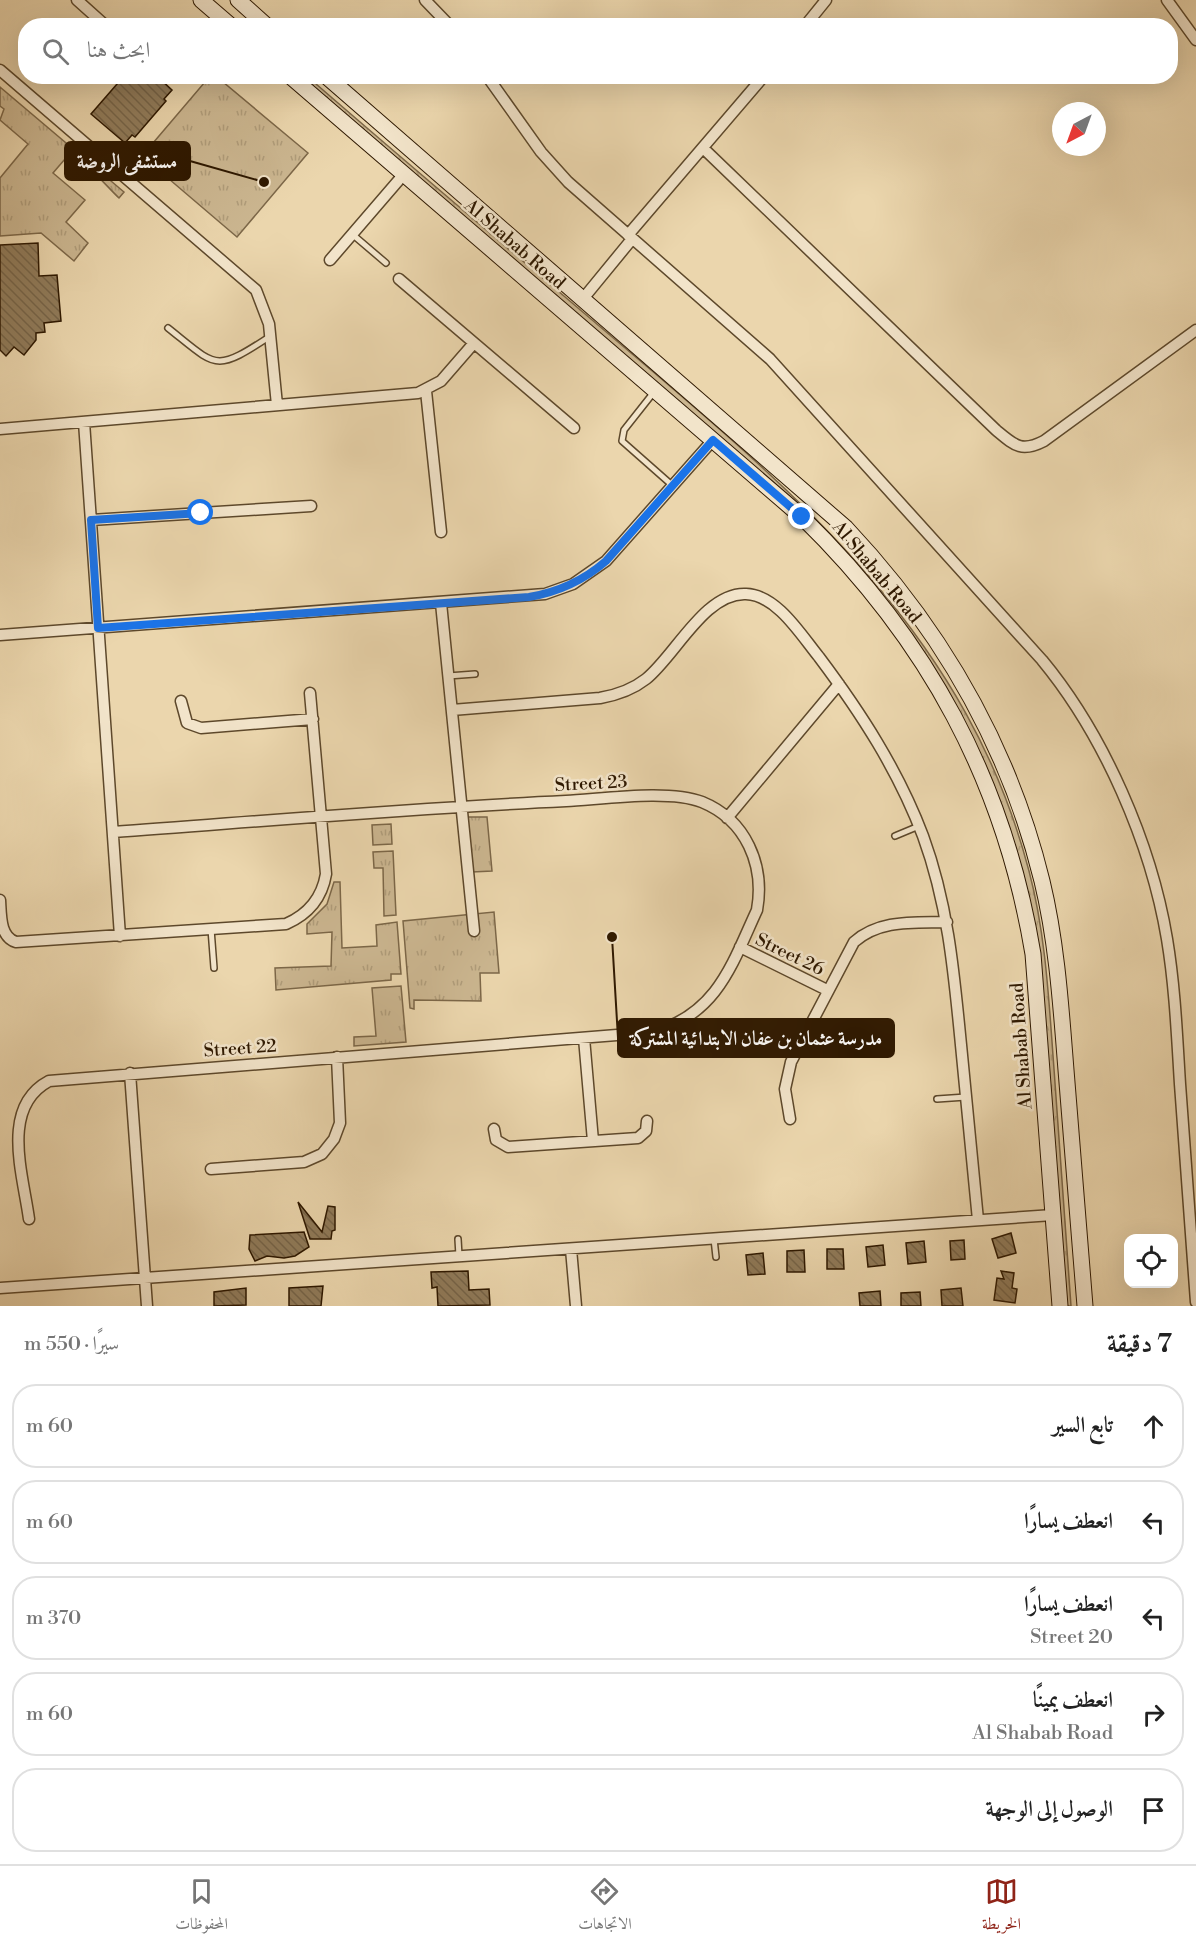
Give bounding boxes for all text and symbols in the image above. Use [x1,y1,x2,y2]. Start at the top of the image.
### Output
search box [18,18,1178,84]
icon: search [39,35,72,68]
text: ابحث هنا [87,37,150,64]
north arrow [1052,102,1106,156]
callout: مستشفى الروضة [65,142,190,180]
text: مستشفى الروضة [77,150,177,176]
street label: Al Shabab Road [459,194,571,295]
route start [187,499,213,525]
route end [788,503,814,529]
street label: Al Shabab Road [826,516,927,629]
street label: Street 23 [554,770,628,797]
street label: Street 26 [752,928,828,981]
street label: Al Shabab Road [1006,981,1037,1111]
callout: مدرسة عثمان بن عفان الابتدائية المشتركة [618,1019,894,1057]
text: مدرسة عثمان بن عفان الابتدائية المشتركة [629,1026,882,1052]
street label: Street 22 [203,1034,277,1063]
map controls [1124,1234,1178,1288]
button: locate [1124,1234,1178,1288]
text: 7 دقيقة [1107,1328,1172,1360]
text: سيرًا · 550 m [24,1332,119,1357]
icon: ahead [1137,1410,1170,1443]
text: تابع السير [1052,1412,1113,1439]
text: 60 m [26,1414,73,1439]
icon: left [1137,1506,1170,1539]
text: انعطف يسارًا [1024,1508,1113,1535]
text: 60 m [26,1510,73,1535]
text: انعطف يسارًا [1024,1591,1113,1618]
icon: left [1137,1602,1170,1635]
text: 370 m [26,1606,81,1631]
text: Street 20 [1030,1625,1113,1650]
text: انعطف يمينًا [1033,1687,1113,1714]
icon: right [1137,1698,1170,1731]
text: 60 m [26,1702,73,1727]
text: Al Shabab Road [972,1721,1113,1746]
icon: arrive [1137,1794,1170,1827]
text: الوصول إلى الوجهة [985,1796,1113,1823]
tab: المحفوظات [175,1875,228,1939]
tab: الاتجاهات [578,1875,632,1939]
tab: الخريطة [982,1875,1021,1939]

